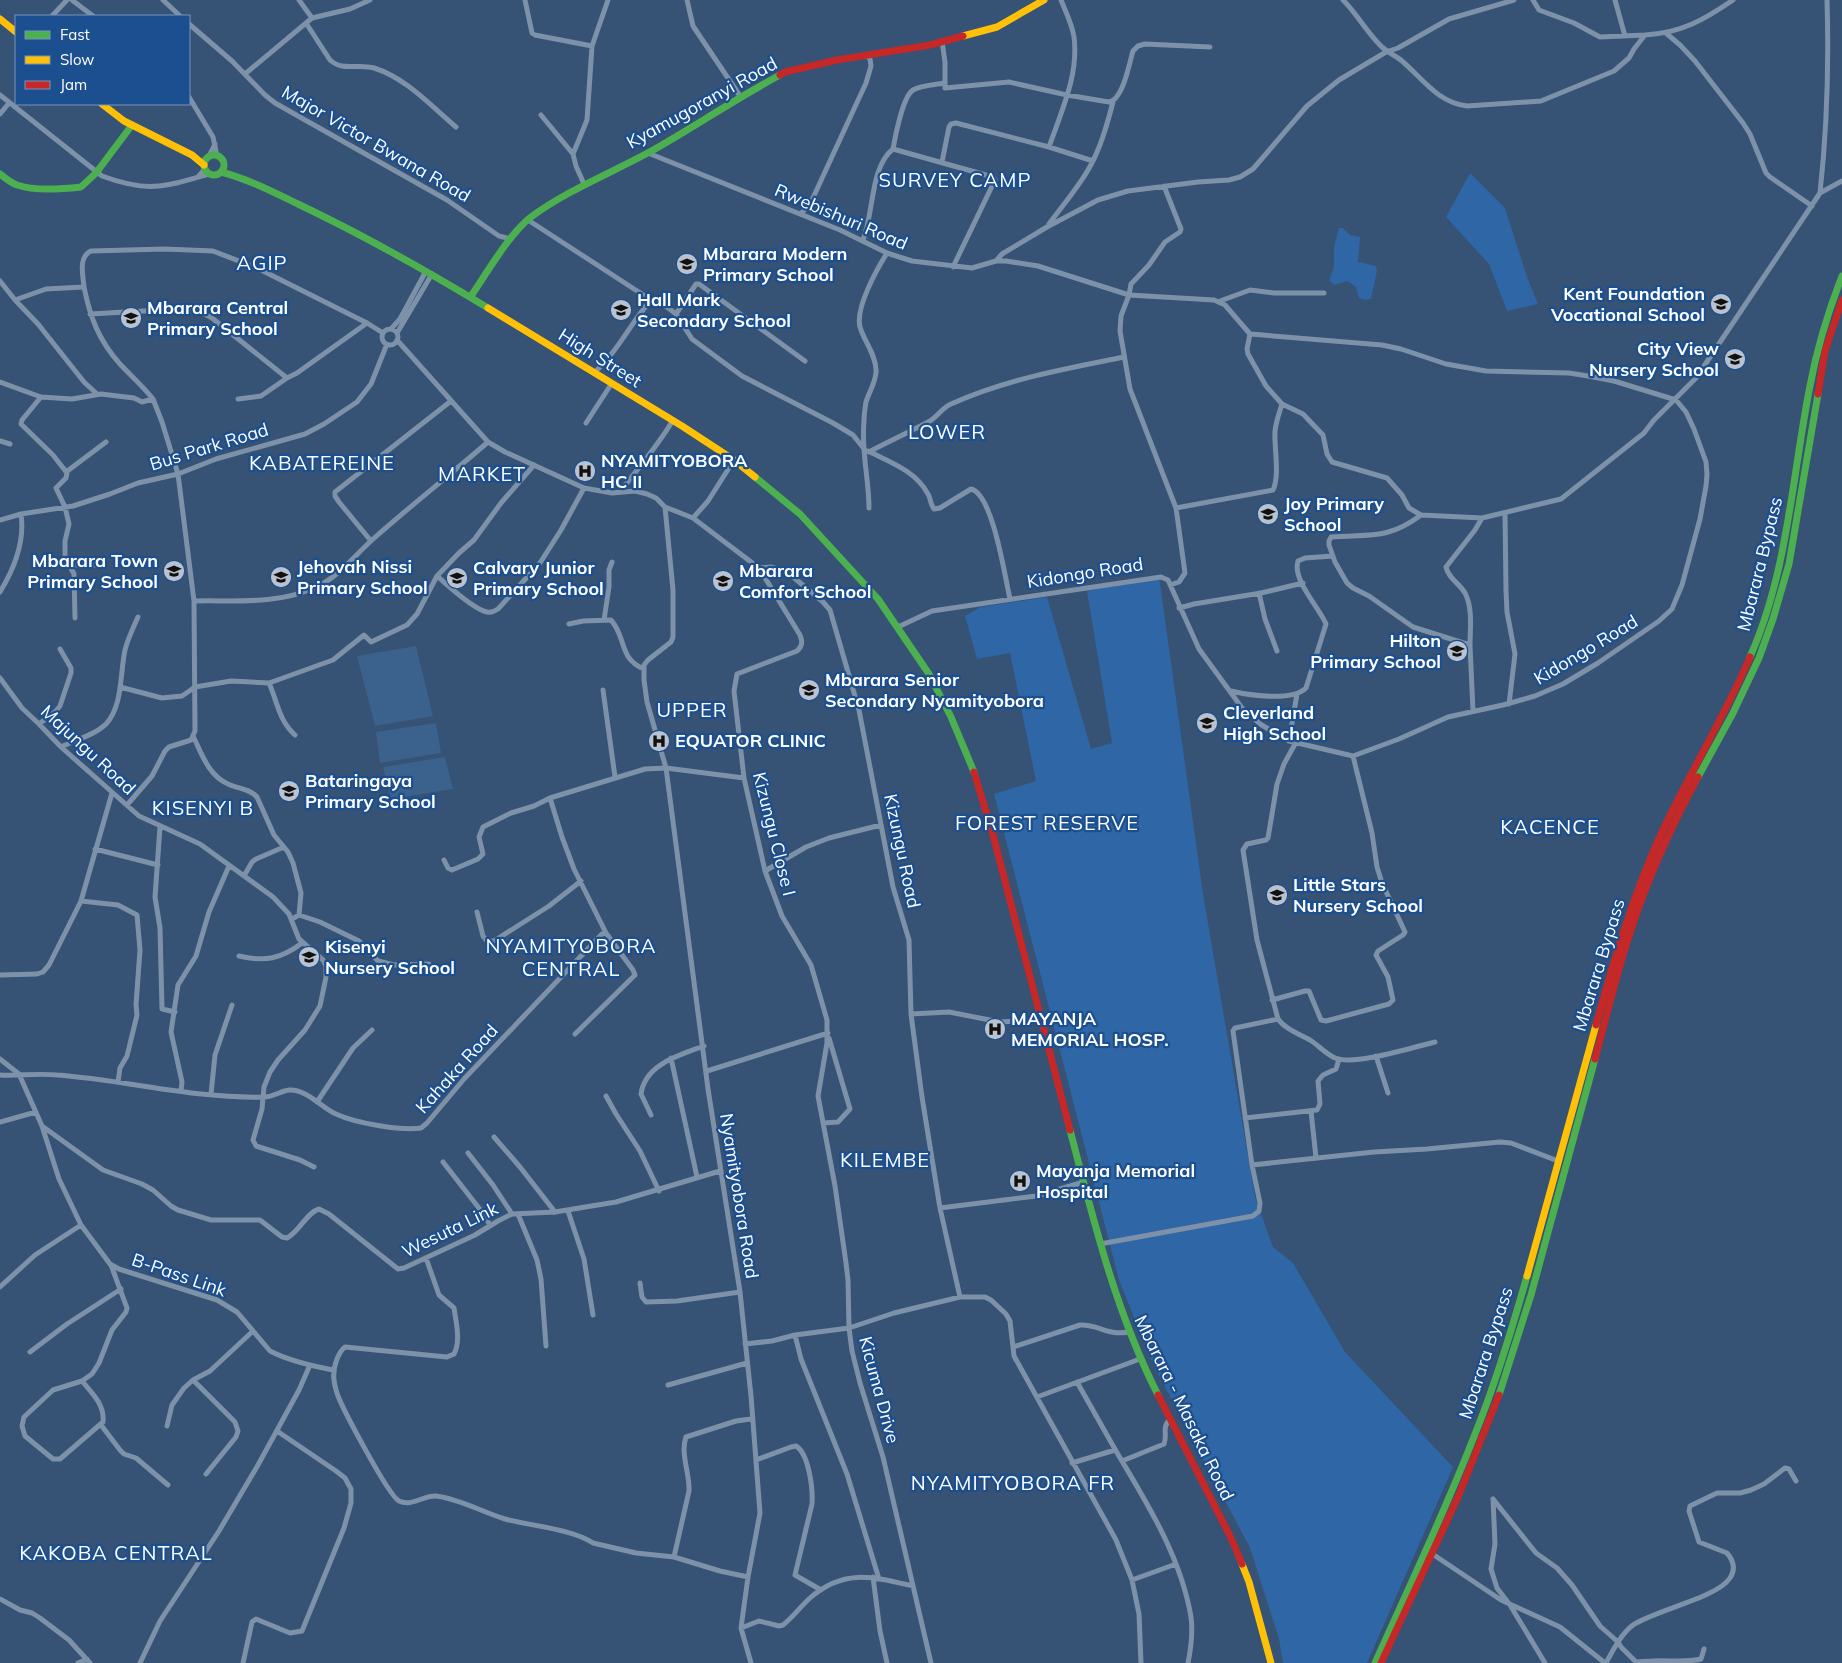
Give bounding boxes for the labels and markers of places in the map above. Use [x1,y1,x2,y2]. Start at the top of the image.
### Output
place label: Mbarara Modern Primary School [703,242,847,286]
school or university icon: Mbarara Modern Primary School [675,252,699,276]
place label: Kent Foundation Vocational School [1550,282,1705,326]
place label: Hall Mark Secondary School [637,288,791,332]
school or university icon: Kent Foundation Vocational School [1709,292,1733,316]
place label: Mbarara Central Primary School [147,296,288,340]
school or university icon: Hall Mark Secondary School [609,298,633,322]
school or university icon: Mbarara Central Primary School [119,306,143,330]
place label: City View Nursery School [1589,337,1719,381]
school or university icon: City View Nursery School [1723,347,1747,371]
place label: NYAMITYOBORA HC II [601,449,748,493]
hospital icon: NYAMITYOBORA HC II [573,459,597,483]
place label: Joy Primary School [1284,492,1384,536]
school or university icon: Joy Primary School [1256,502,1280,526]
place label: Mbarara Town Primary School [27,549,158,593]
place label: Jehovah Nissi Primary School [297,555,428,599]
place label: Calvary Junior Primary School [473,556,604,600]
school or university icon: Mbarara Town Primary School [162,559,186,583]
place label: Mbarara Comfort School [739,559,871,603]
school or university icon: Jehovah Nissi Primary School [269,565,293,589]
school or university icon: Calvary Junior Primary School [445,566,469,590]
school or university icon: Mbarara Comfort School [711,569,735,593]
place label: Hilton Primary School [1310,629,1441,673]
school or university icon: Hilton Primary School [1445,639,1469,663]
place label: Mbarara Senior Secondary Nyamityobora [825,668,1044,712]
school or university icon: Mbarara Senior Secondary Nyamityobora [797,678,821,702]
place label: Cleverland High School [1223,701,1326,745]
school or university icon: Cleverland High School [1195,711,1219,735]
hospital icon: EQUATOR CLINIC [647,729,671,753]
place label: EQUATOR CLINIC [675,729,826,752]
place label: Bataringaya Primary School [305,769,436,813]
school or university icon: Bataringaya Primary School [277,779,301,803]
place label: Little Stars Nursery School [1293,873,1423,917]
school or university icon: Little Stars Nursery School [1265,883,1289,907]
place label: Kisenyi Nursery School [325,935,455,979]
school or university icon: Kisenyi Nursery School [297,945,321,969]
place label: MAYANJA MEMORIAL HOSP. [1011,1007,1169,1051]
hospital icon: MAYANJA MEMORIAL HOSP. [983,1017,1007,1041]
place label: Mayanja Memorial Hospital [1036,1159,1195,1203]
hospital icon: Mayanja Memorial Hospital [1008,1169,1032,1193]

